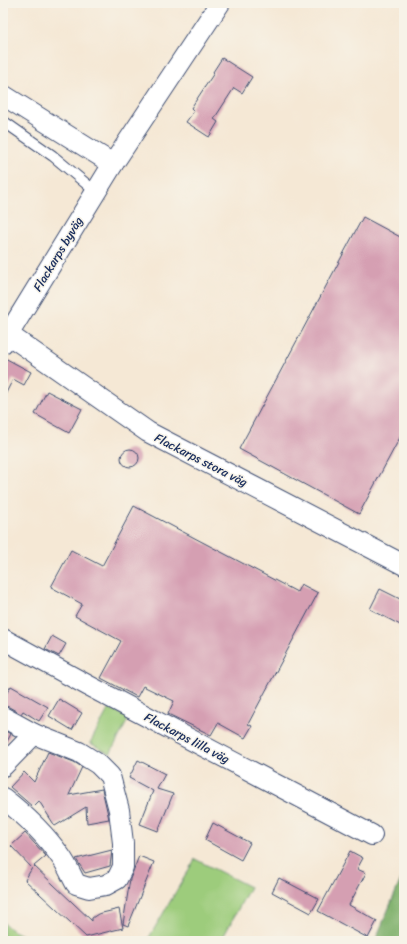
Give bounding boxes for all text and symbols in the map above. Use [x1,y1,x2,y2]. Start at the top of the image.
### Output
street label: Flackarps byväg [27,212,89,296]
street label: Flackarps stora väg [150,427,252,493]
street label: Flackarps lilla väg [140,706,234,770]

